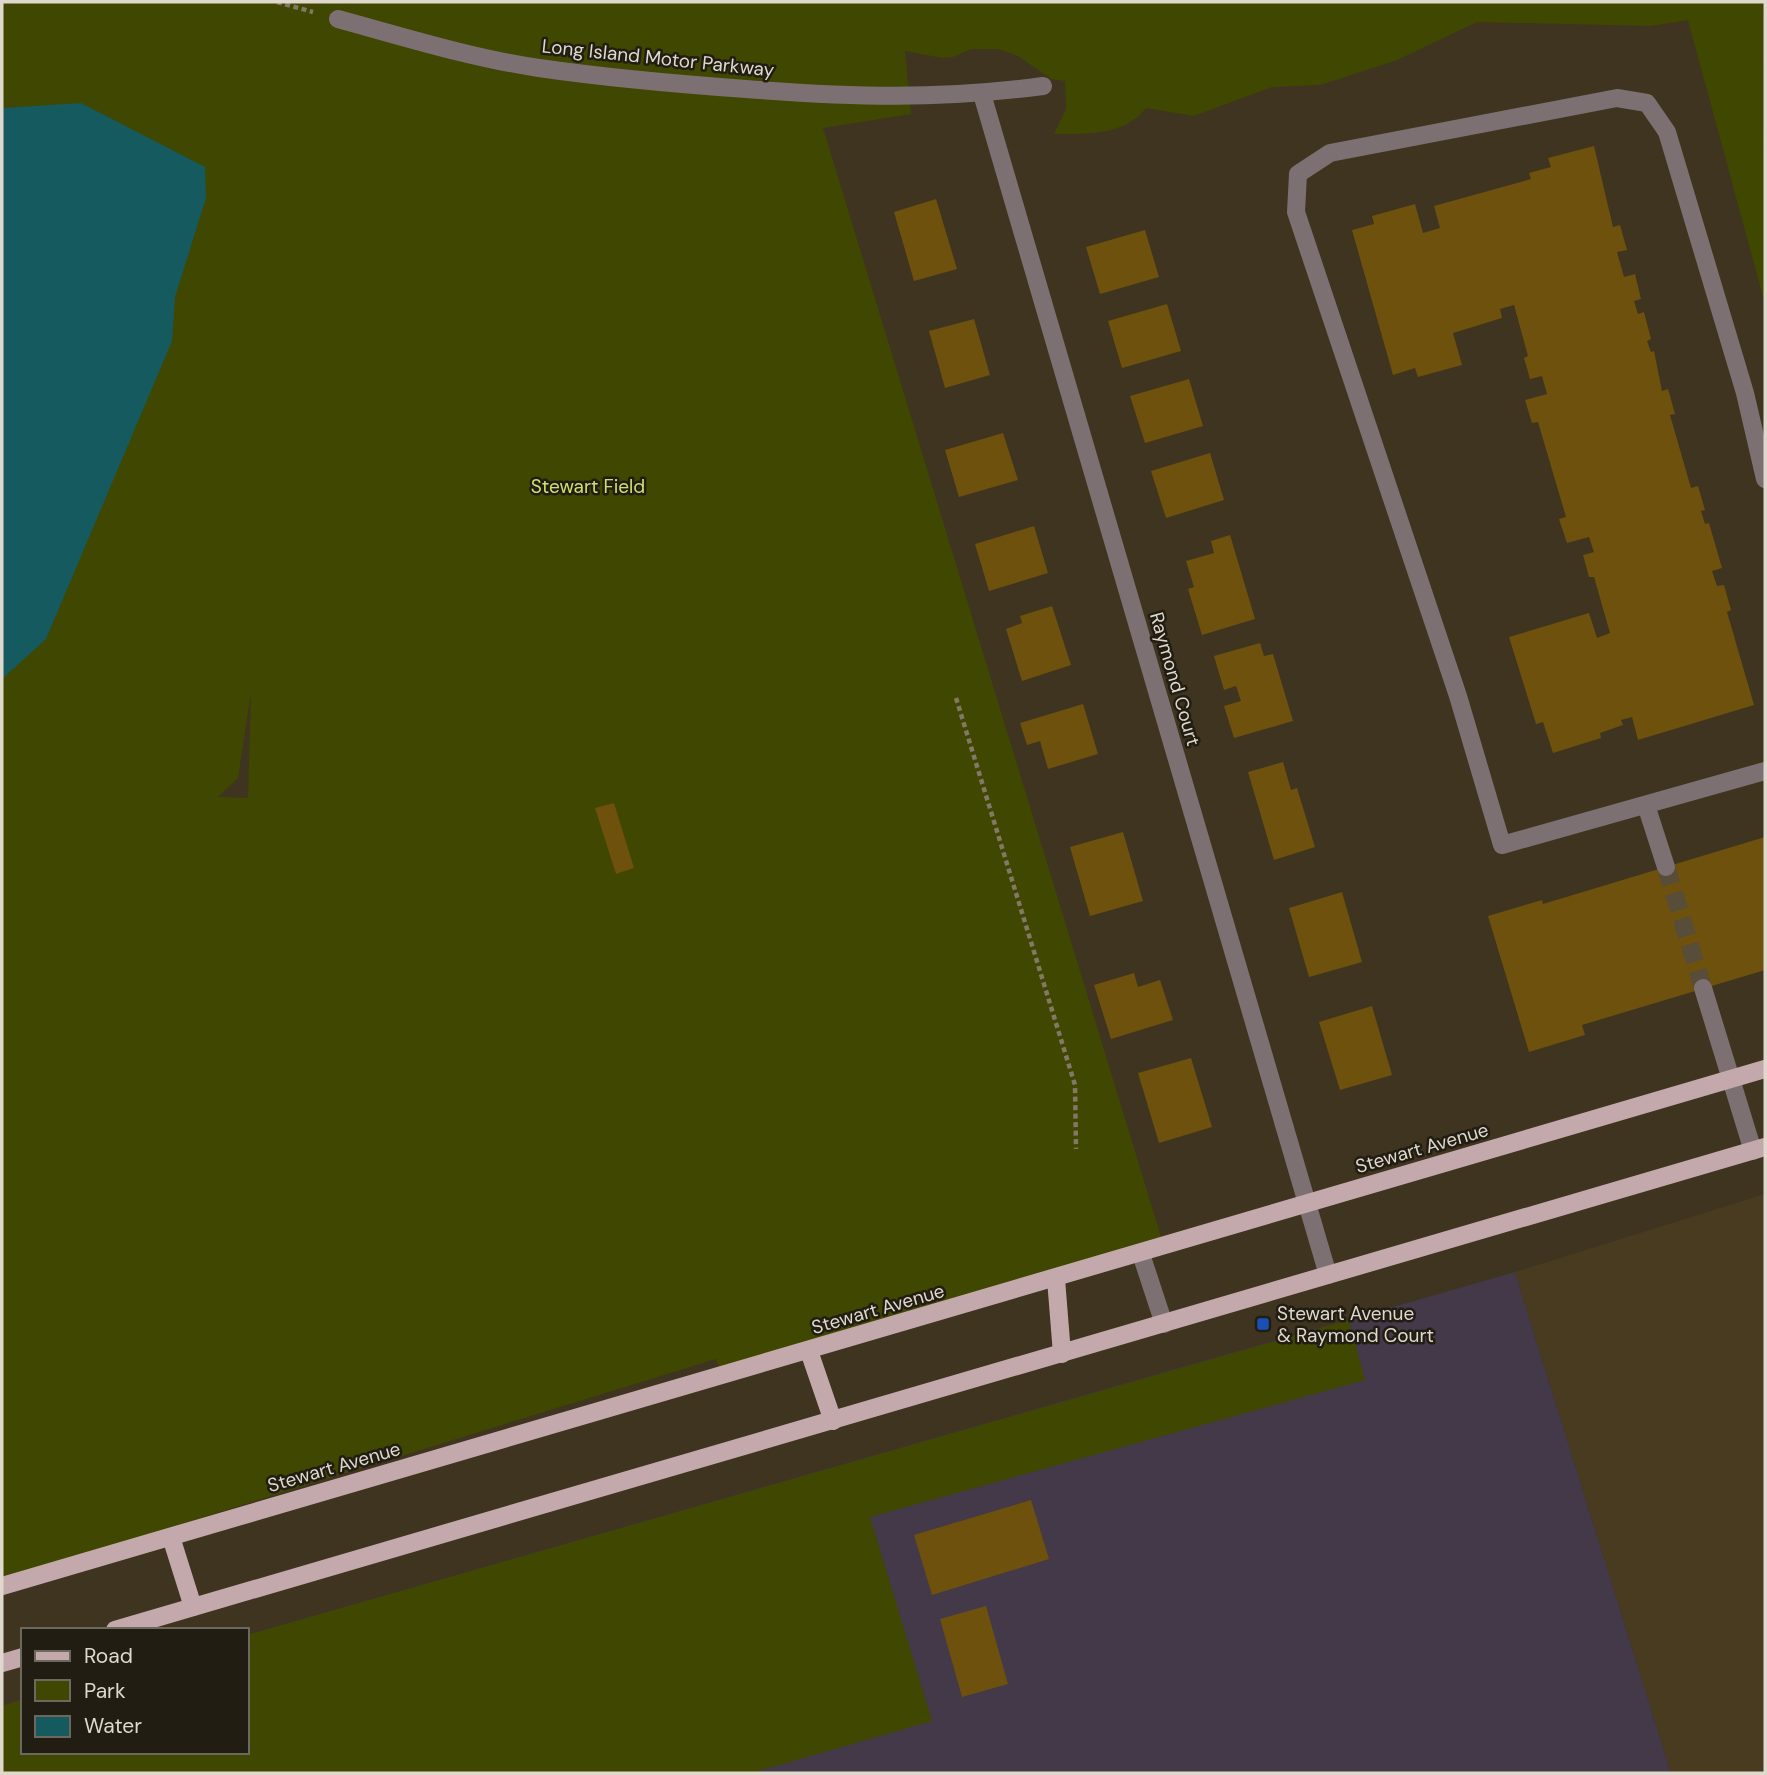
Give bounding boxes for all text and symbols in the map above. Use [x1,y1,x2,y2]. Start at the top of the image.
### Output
street label: Long Island Motor Parkway [541,33,776,83]
park label: Stewart Field [531,474,645,499]
street label: Raymond Court [1144,609,1206,749]
street label: Stewart Avenue [1353,1117,1491,1179]
street label: Stewart Avenue [809,1278,947,1340]
place label: Stewart Avenue & Raymond Court [1277,1301,1434,1348]
marker: Stewart Avenue & Raymond Court [1255,1316,1271,1332]
street label: Stewart Avenue [265,1436,403,1498]
legend [21,1628,248,1754]
text: Road [84,1642,133,1670]
text: Park [84,1677,126,1705]
text: Water [84,1712,142,1740]

